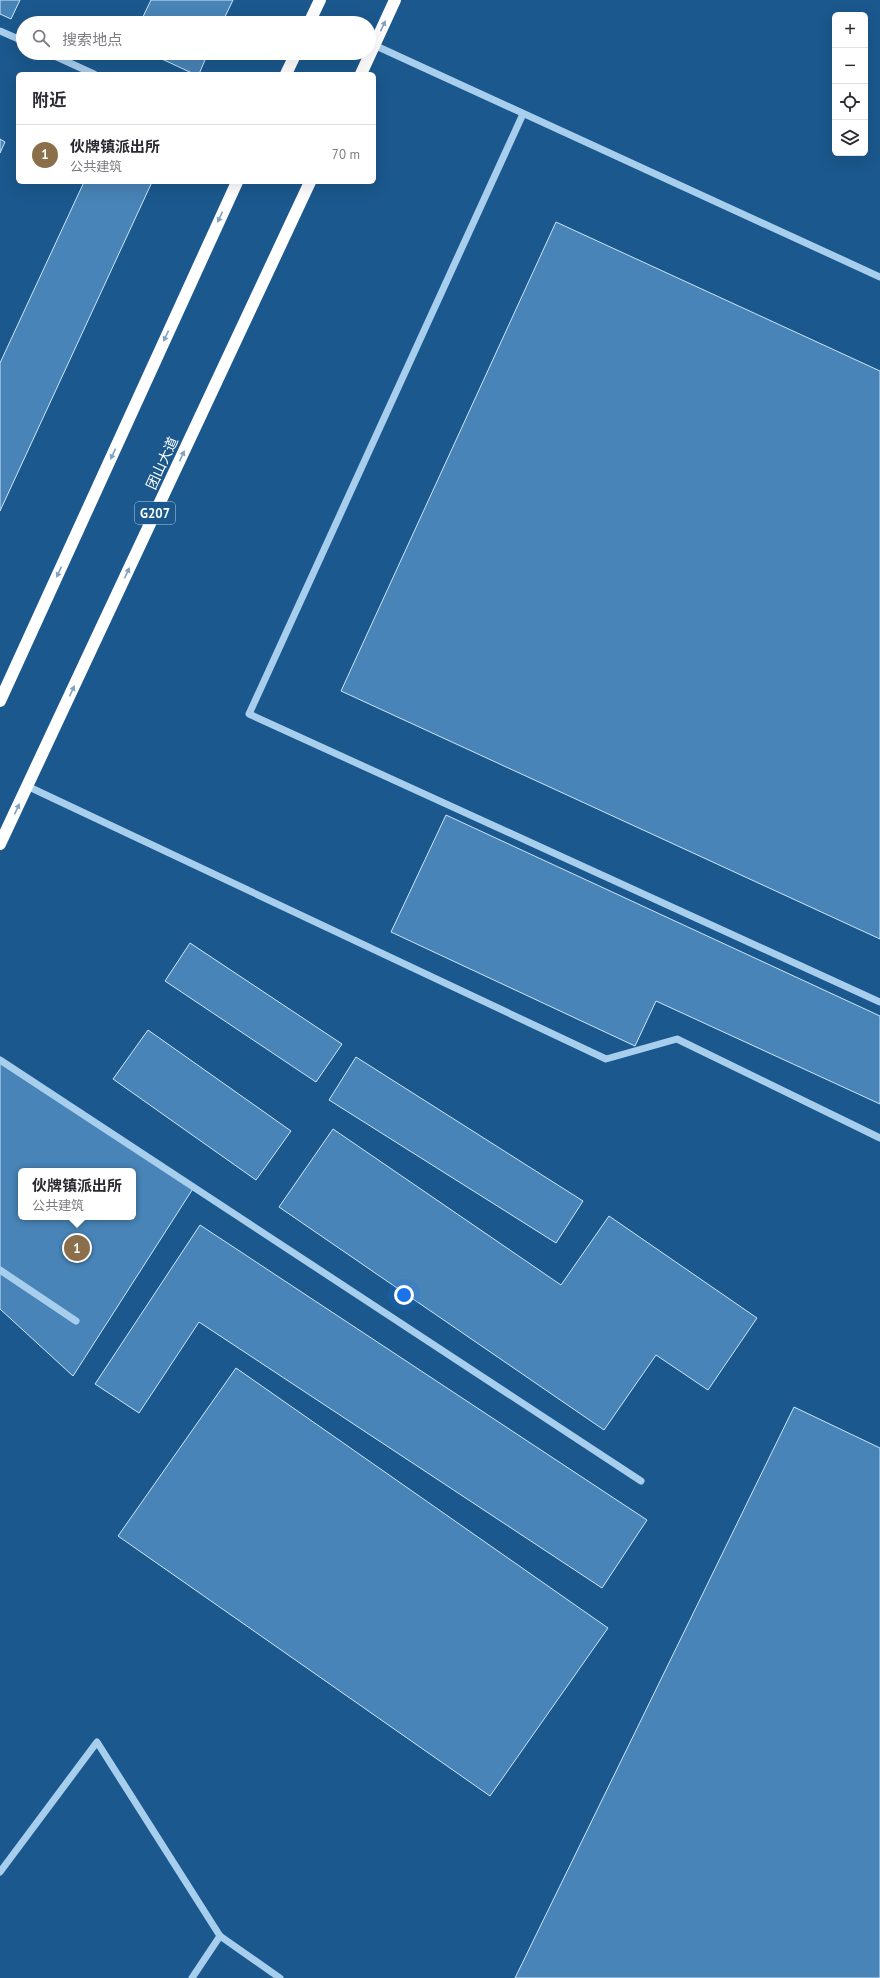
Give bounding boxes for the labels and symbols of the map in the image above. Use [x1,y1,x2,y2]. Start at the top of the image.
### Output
one-way arrow [380,20,386,32]
one-way arrow [217,212,223,224]
one-way arrow [163,330,169,342]
street label: 团山大道 [142,434,182,492]
one-way arrow [109,448,116,460]
one-way arrow [179,450,185,461]
road number: G207 [135,502,175,524]
one-way arrow [55,567,61,579]
one-way arrow [124,568,130,579]
one-way arrow [69,685,75,697]
one-way arrow [14,803,20,814]
pin: 1 [64,1233,90,1263]
your location [394,1285,414,1305]

